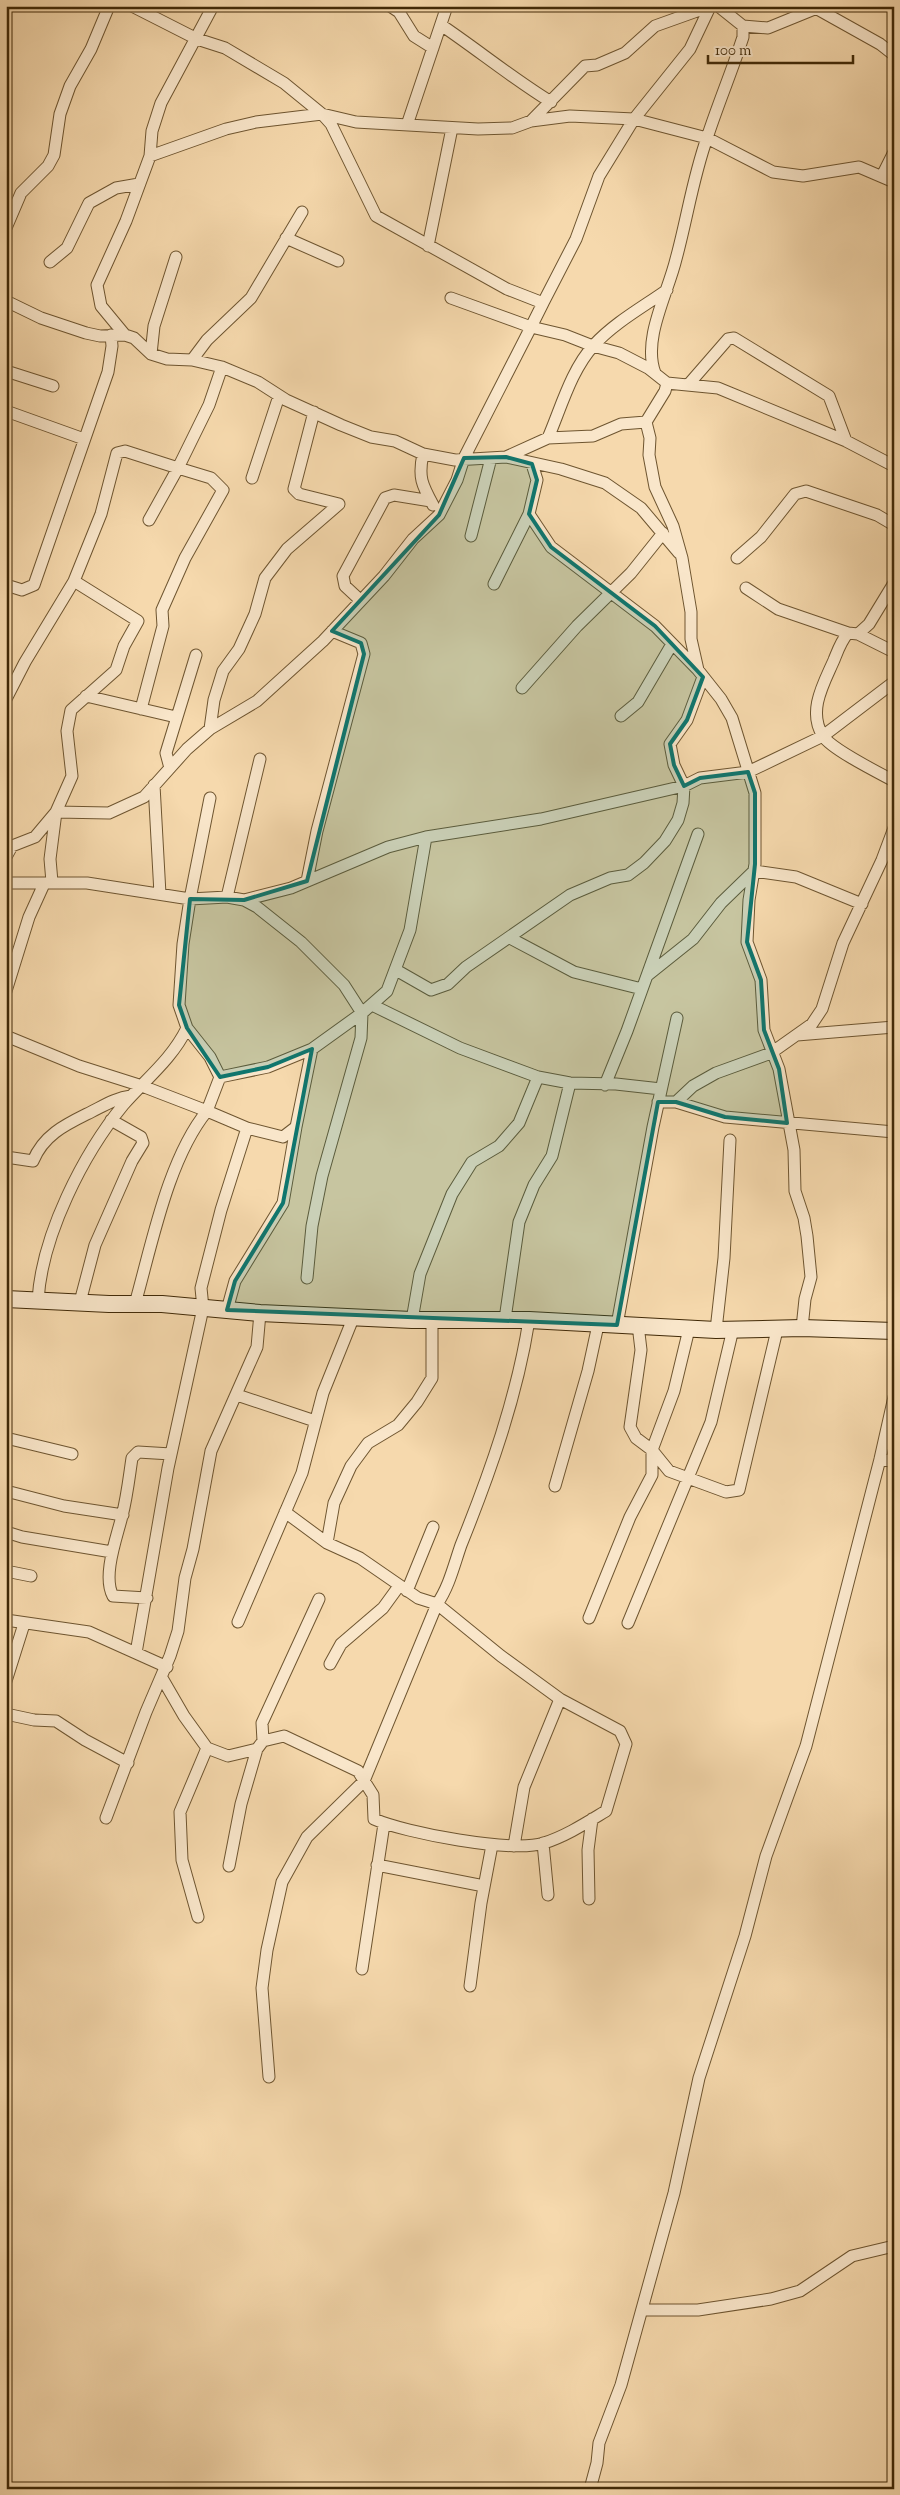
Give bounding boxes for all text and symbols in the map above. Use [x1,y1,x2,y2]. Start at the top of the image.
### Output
scale bar [708,32,852,64]
text: 100 m [715,41,752,62]

